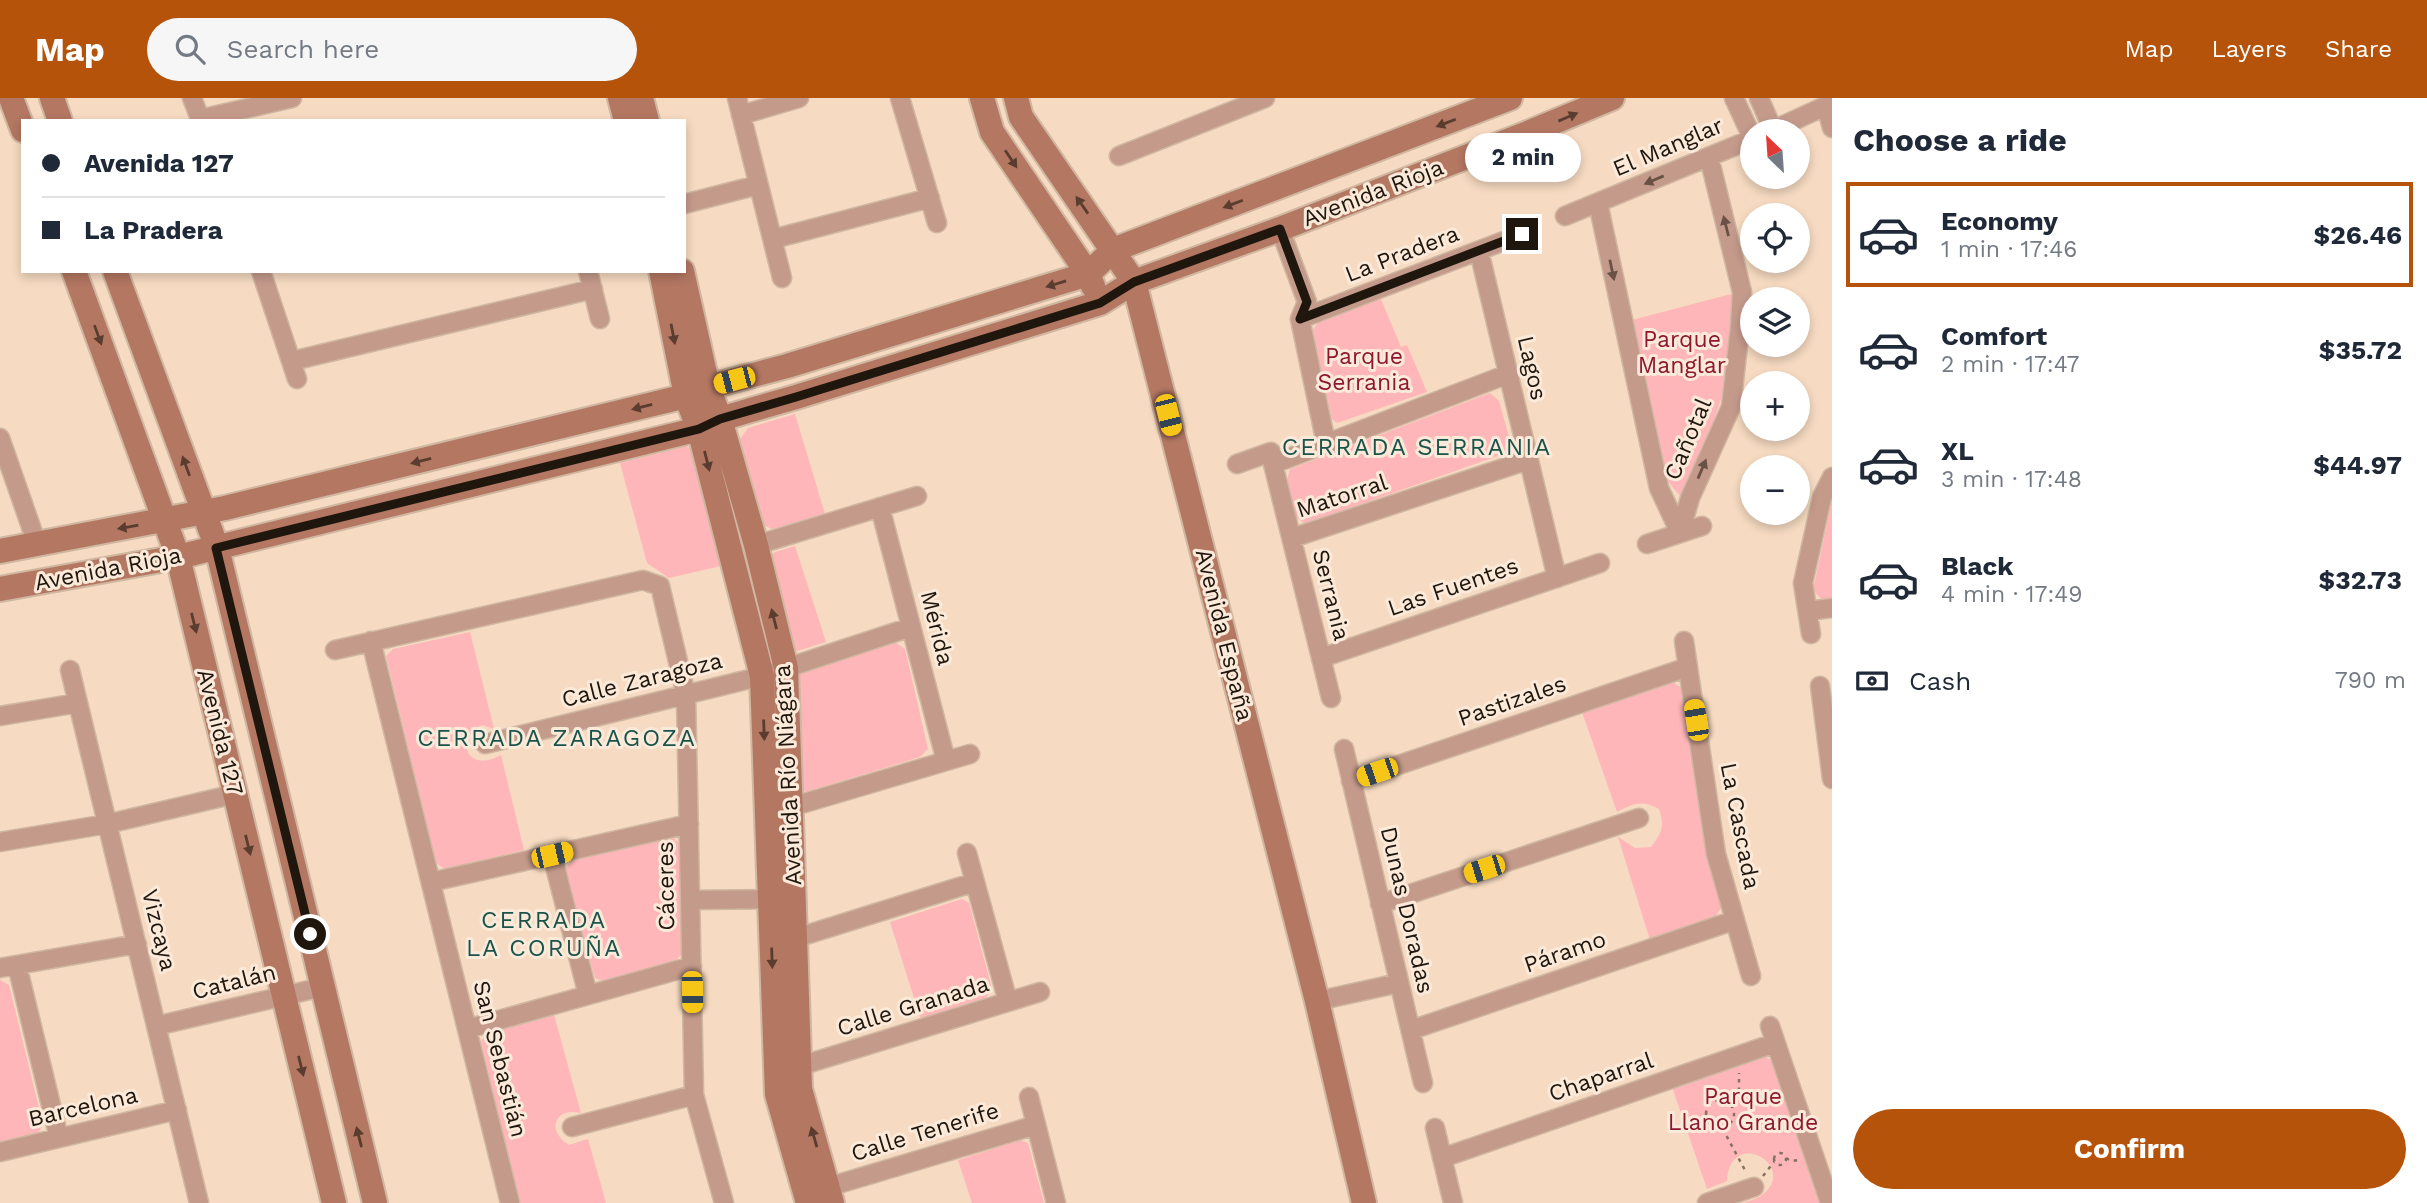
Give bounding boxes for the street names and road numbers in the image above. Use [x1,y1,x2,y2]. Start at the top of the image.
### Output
street label: El Manglar [1609,112,1727,182]
street label: Avenida Rioja [1299,154,1447,232]
street label: La Pradera [1341,220,1463,288]
street label: Lagos [1512,333,1552,403]
street label: Cañotal [1659,394,1717,484]
street label: Matorral [1293,469,1391,523]
street label: Avenida Rioja [32,542,184,596]
street label: Avenida España [1190,546,1258,724]
street label: Serrania [1307,547,1355,643]
street label: Las Fuentes [1384,552,1522,622]
street label: Mérida [915,588,959,668]
street label: Calle Zaragoza [559,647,725,713]
street label: Avenida Río Niágara [769,664,807,886]
street label: Avenida 127 [191,666,249,798]
street label: Pastizales [1454,670,1570,732]
street label: La Cascada [1715,760,1765,892]
street label: Dunas Doradas [1375,824,1439,996]
street label: Cáceres [652,841,680,931]
street label: Vizcaya [136,886,182,974]
street label: Páramo [1520,925,1610,979]
street label: Catalán [189,959,279,1005]
street label: Calle Granada [834,970,992,1042]
street label: San Sebastián [468,978,532,1140]
street label: Chaparral [1545,1046,1657,1108]
street label: Barcelona [26,1081,140,1133]
street label: Calle Tenerife [848,1097,1002,1167]

